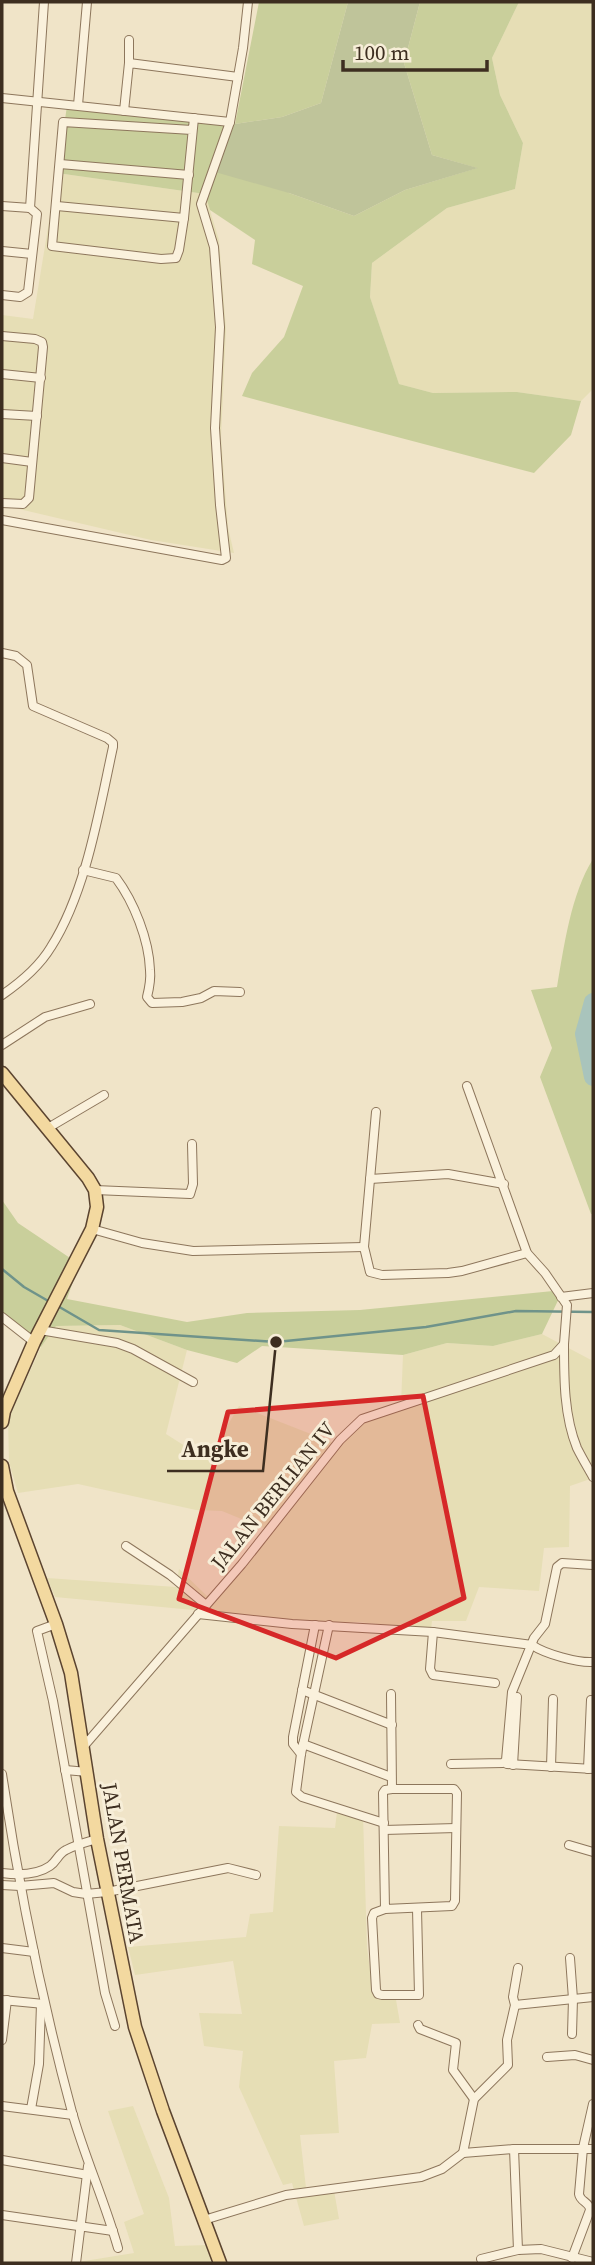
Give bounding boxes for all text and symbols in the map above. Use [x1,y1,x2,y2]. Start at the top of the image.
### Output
scale bar [343,28,486,72]
text: 100 m [354,38,409,67]
street label: JALAN BERLIAN IV [203,1416,341,1576]
callout: Angke [167,1427,263,1471]
text: Angke [181,1433,249,1465]
street label: JALAN PERMATA [95,1779,152,1946]

